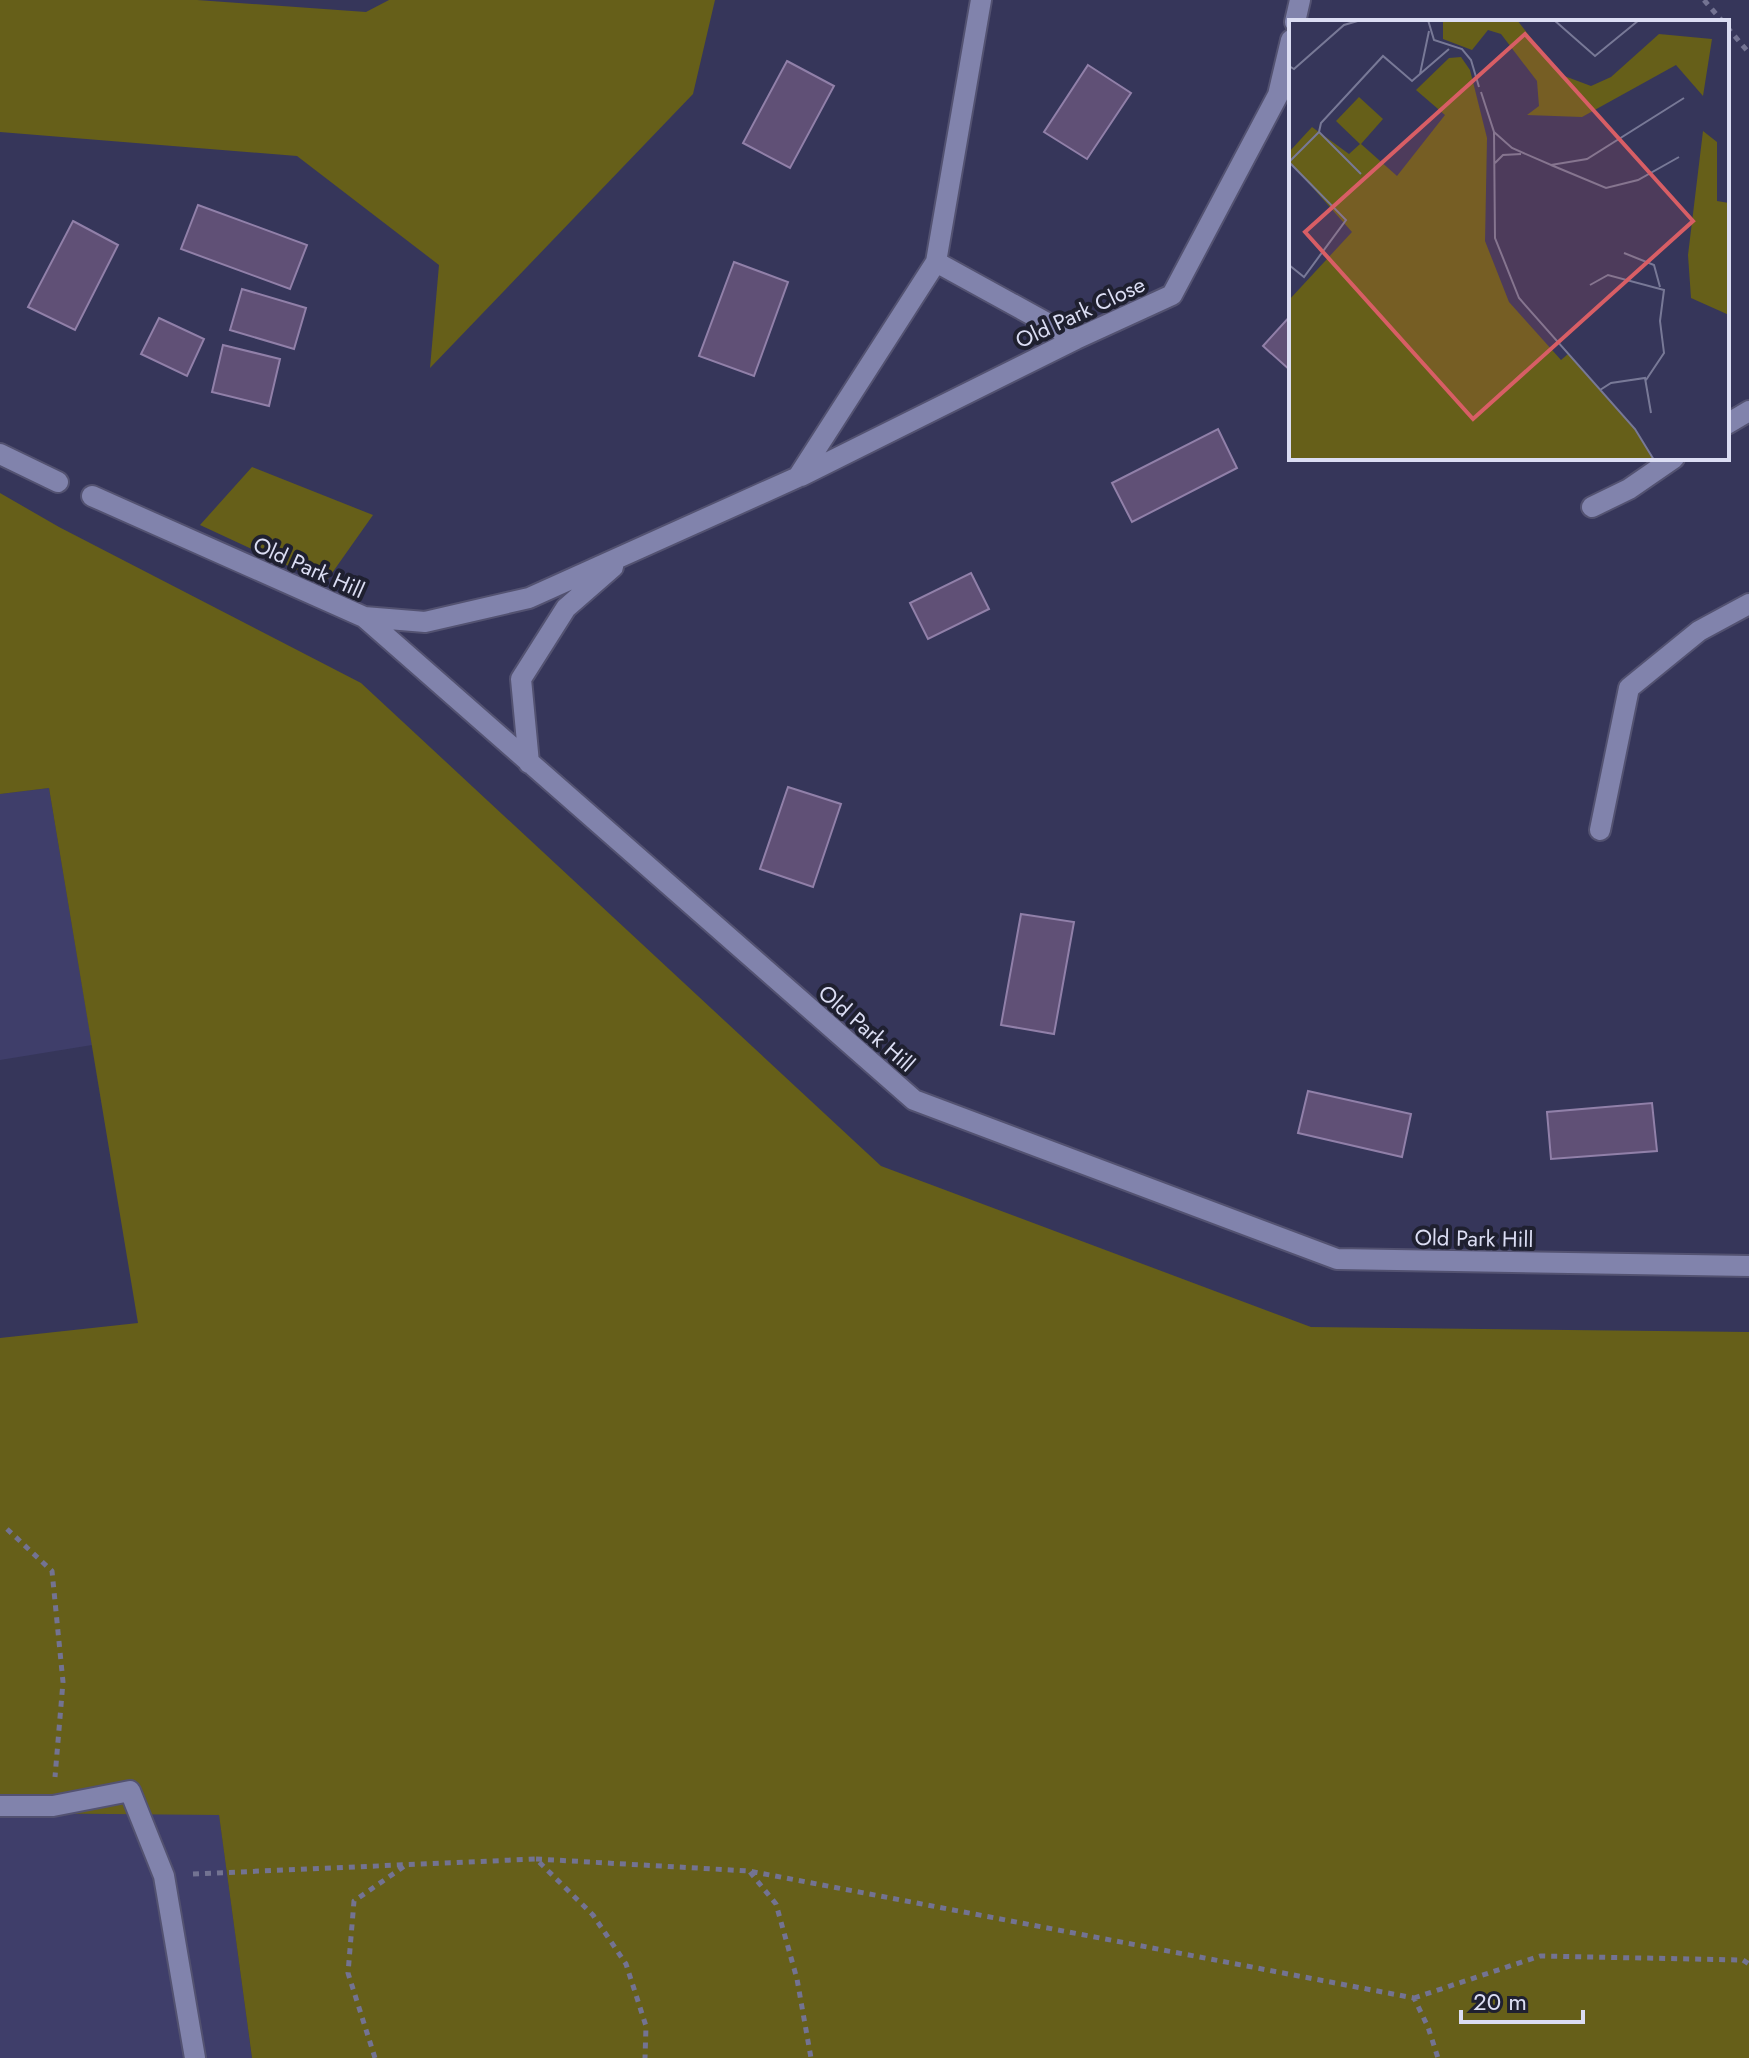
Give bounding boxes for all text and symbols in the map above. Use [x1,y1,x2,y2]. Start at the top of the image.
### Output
inset map [1289,20,1729,460]
street label: Old Park Close [1010,268,1150,356]
street label: Old Park Hill [248,528,370,606]
street label: Old Park Hill [812,977,922,1079]
street label: Old Park Hill [1414,1221,1534,1255]
scale bar [1461,1974,1583,2024]
text: 20 m [1473,1984,1527,2019]

